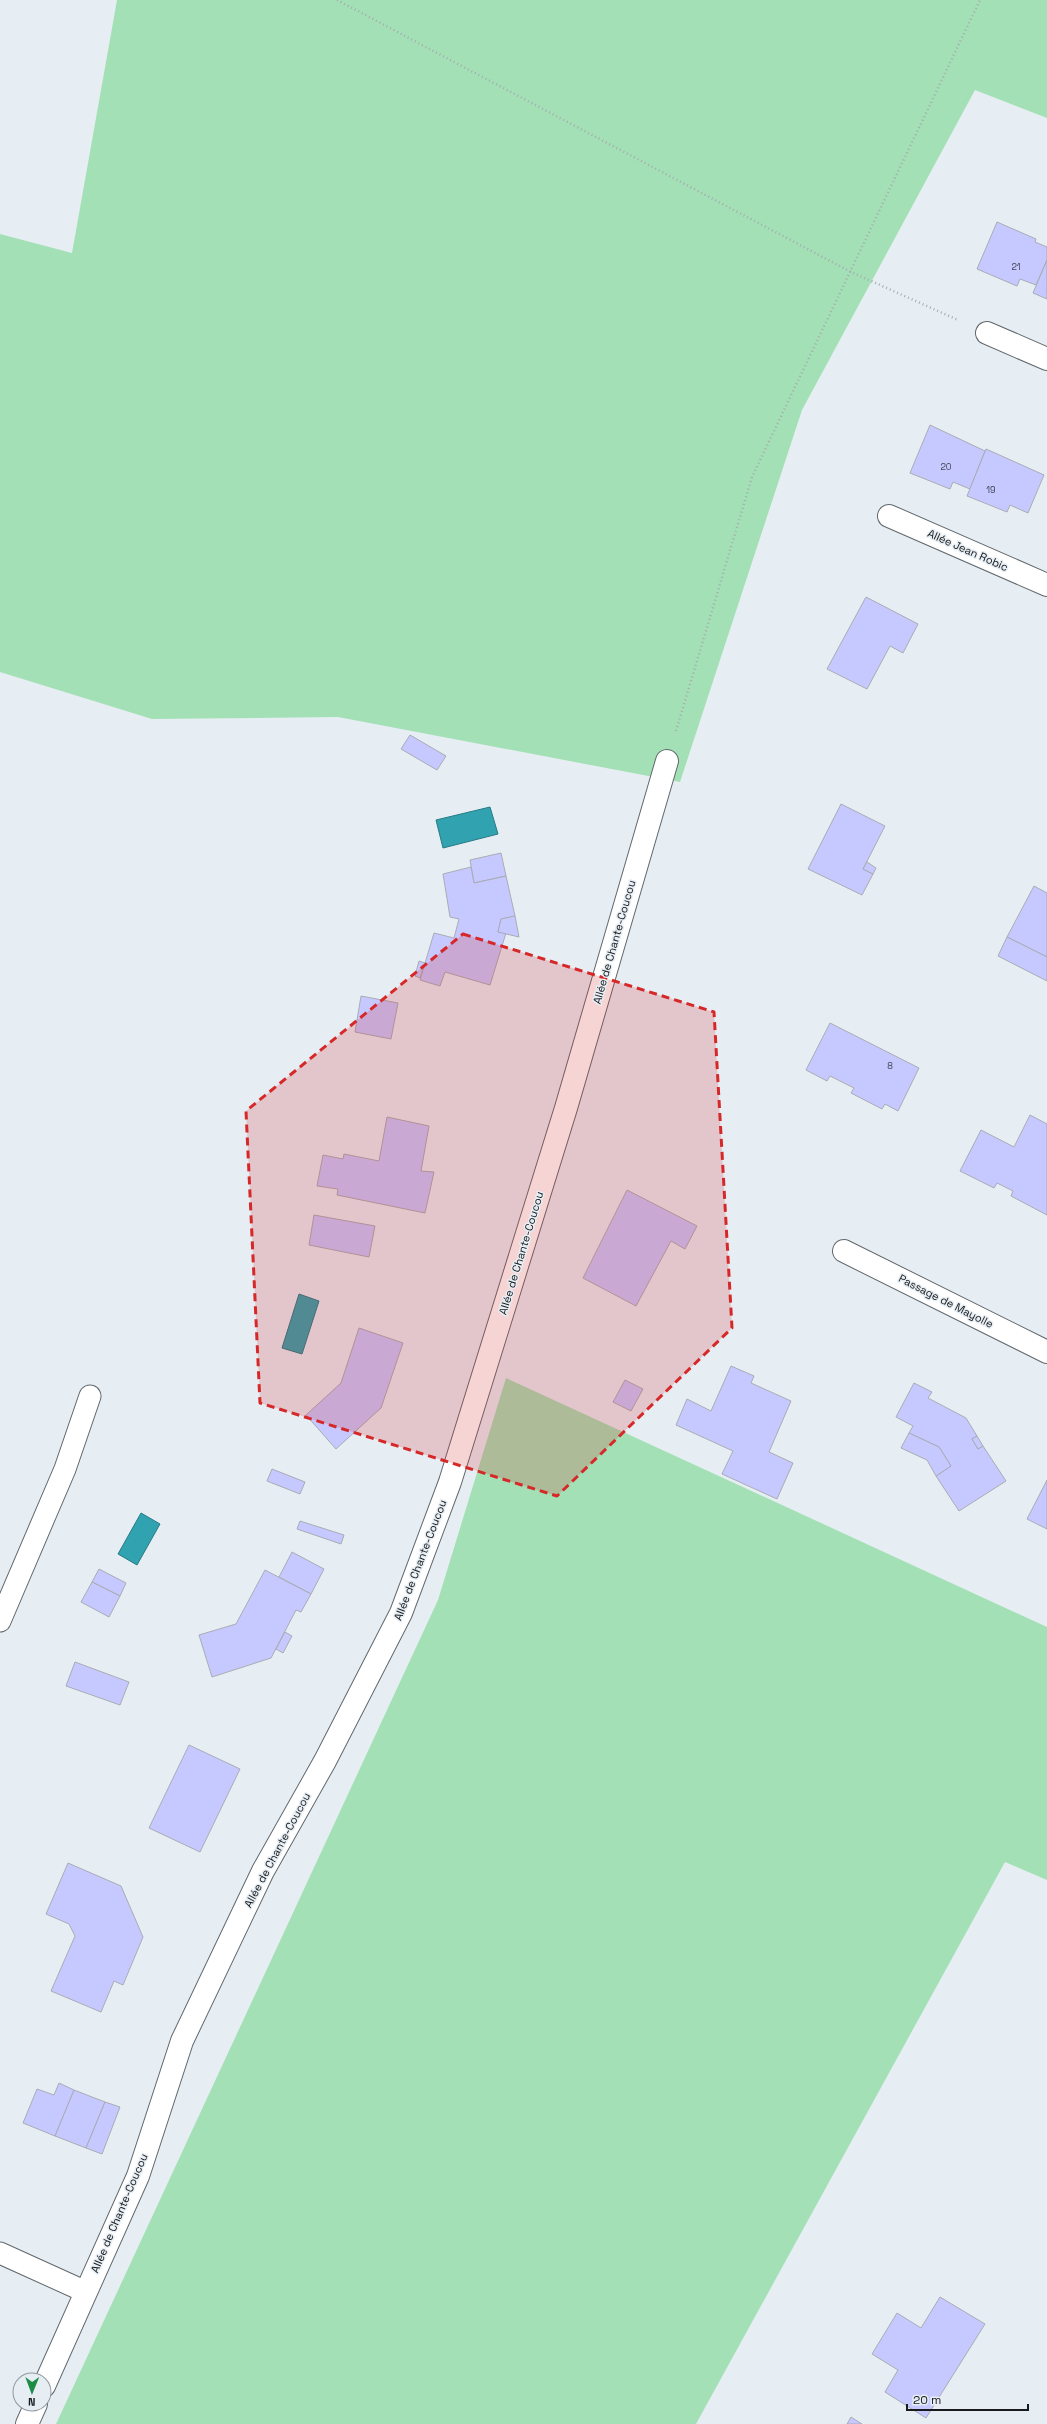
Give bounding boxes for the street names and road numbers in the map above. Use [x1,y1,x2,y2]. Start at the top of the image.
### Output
street label: Allée Jean Robic [925,526,1011,574]
street label: Allée de Chante-Coucou [590,878,638,1006]
street label: Allée de Chante-Coucou [496,1190,546,1316]
street label: Passage de Mayolle [896,1271,996,1331]
street label: Allée de Chante-Coucou [390,1498,450,1622]
street label: Allée de Chante-Coucou [241,1790,313,1910]
street label: Allée de Chante-Coucou [87,2151,151,2275]

